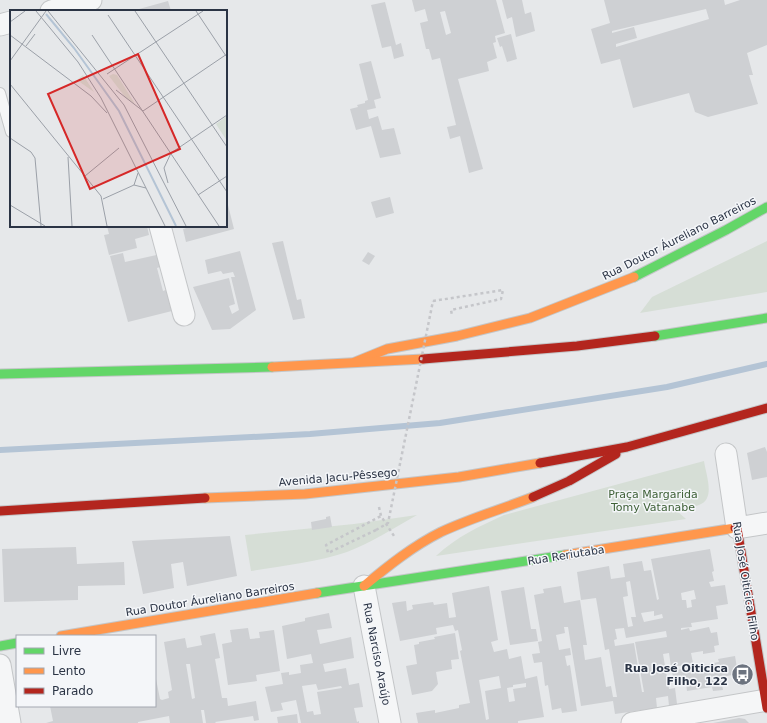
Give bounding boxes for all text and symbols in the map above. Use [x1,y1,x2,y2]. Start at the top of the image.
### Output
inset map [10,10,227,227]
street label: Rua Doutor Áureliano Barreiros [600,194,758,283]
street label: Avenida Jacu-Pêssego [278,466,398,489]
park label: Praça Margarida Tomy Vatanabe [608,488,698,514]
street label: Rua José Oiticica Filho [730,521,761,642]
street label: Rua Reriutaba [527,543,605,568]
street label: Rua Doutor Áureliano Barreiros [125,580,296,619]
street label: Rua Narciso Araújo [360,602,393,707]
legend [16,635,156,707]
text: Livre [52,644,81,658]
bus stop icon: Rua José Oiticica Filho, 122 [730,661,756,687]
place label: Rua José Oiticica Filho, 122 [625,662,728,688]
text: Lento [52,664,86,678]
text: Parado [52,684,93,698]

